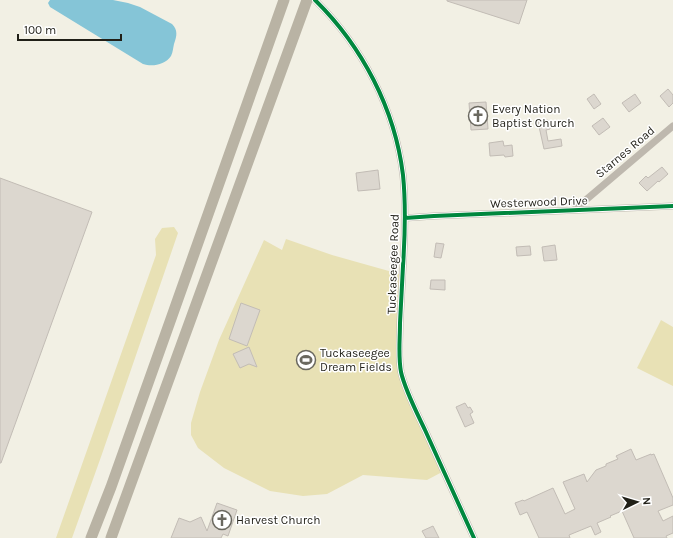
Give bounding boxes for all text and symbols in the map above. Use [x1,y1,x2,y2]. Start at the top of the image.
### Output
scale bar [18,16,121,42]
text: 100 m [24,23,56,37]
place label: Every Nation Baptist Church [492,102,574,130]
church icon: Every Nation Baptist Church [467,105,489,127]
street label: Starnes Road [593,123,657,181]
street label: Westerwood Drive [490,193,588,211]
street label: Tuckaseegee Road [384,214,402,314]
place label: Tuckaseegee Dream Fields [320,346,392,374]
sports icon: Tuckaseegee Dream Fields [295,349,317,371]
north arrow [617,482,657,522]
text: N [640,497,653,506]
church icon: Harvest Church [211,509,233,531]
place label: Harvest Church [236,513,320,527]

